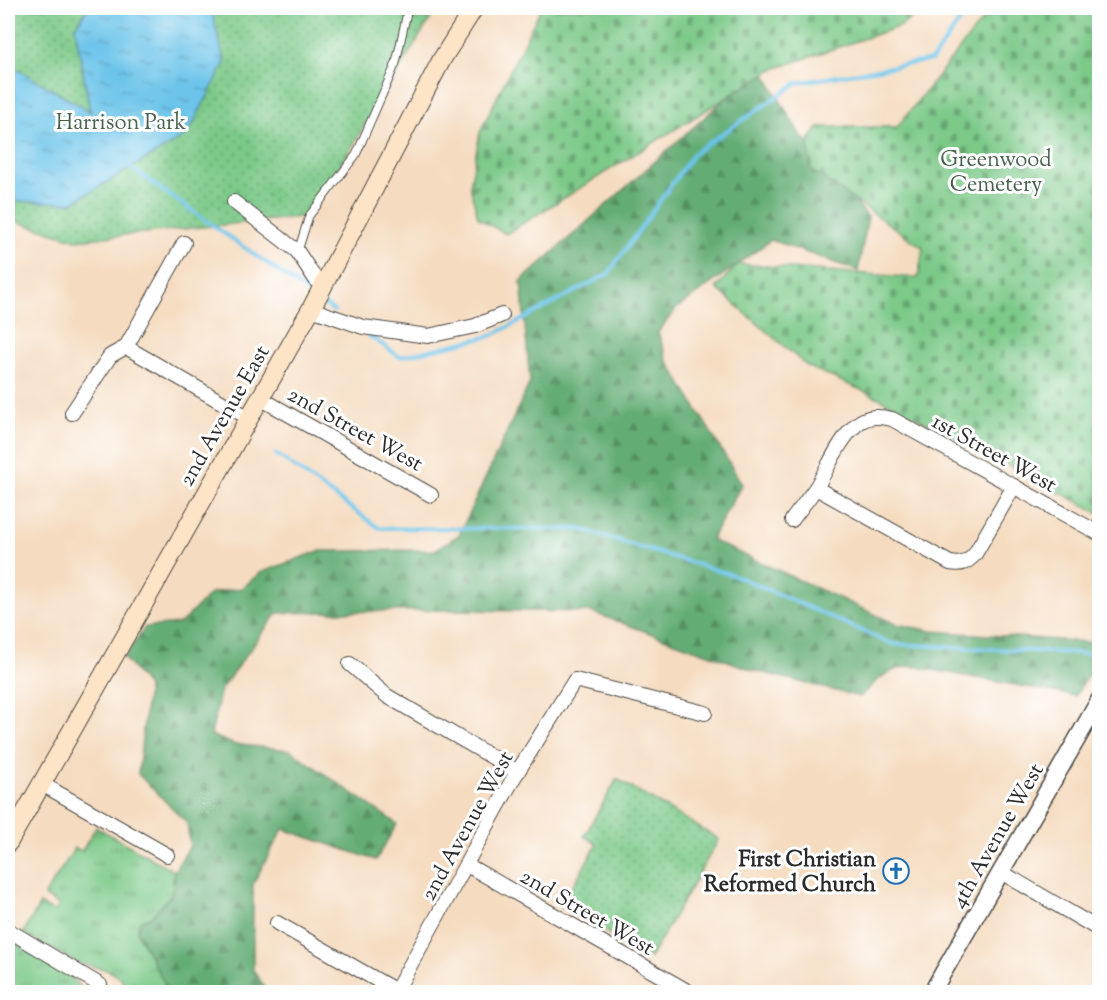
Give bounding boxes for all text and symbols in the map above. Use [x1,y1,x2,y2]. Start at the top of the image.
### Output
park label: Harrison Park [56,108,186,140]
park label: Greenwood Cemetery [940,145,1052,202]
street label: 2nd Avenue East [172,340,279,493]
street label: 2nd Street West [281,380,428,481]
street label: 1st Street West [925,407,1062,502]
street label: 2nd Avenue West [414,745,523,907]
street label: 4th Avenue West [944,758,1053,915]
place label: First Christian Reformed Church [704,845,876,902]
church icon: First Christian Reformed Church [881,856,911,886]
street label: 2nd Street West [513,862,660,965]

